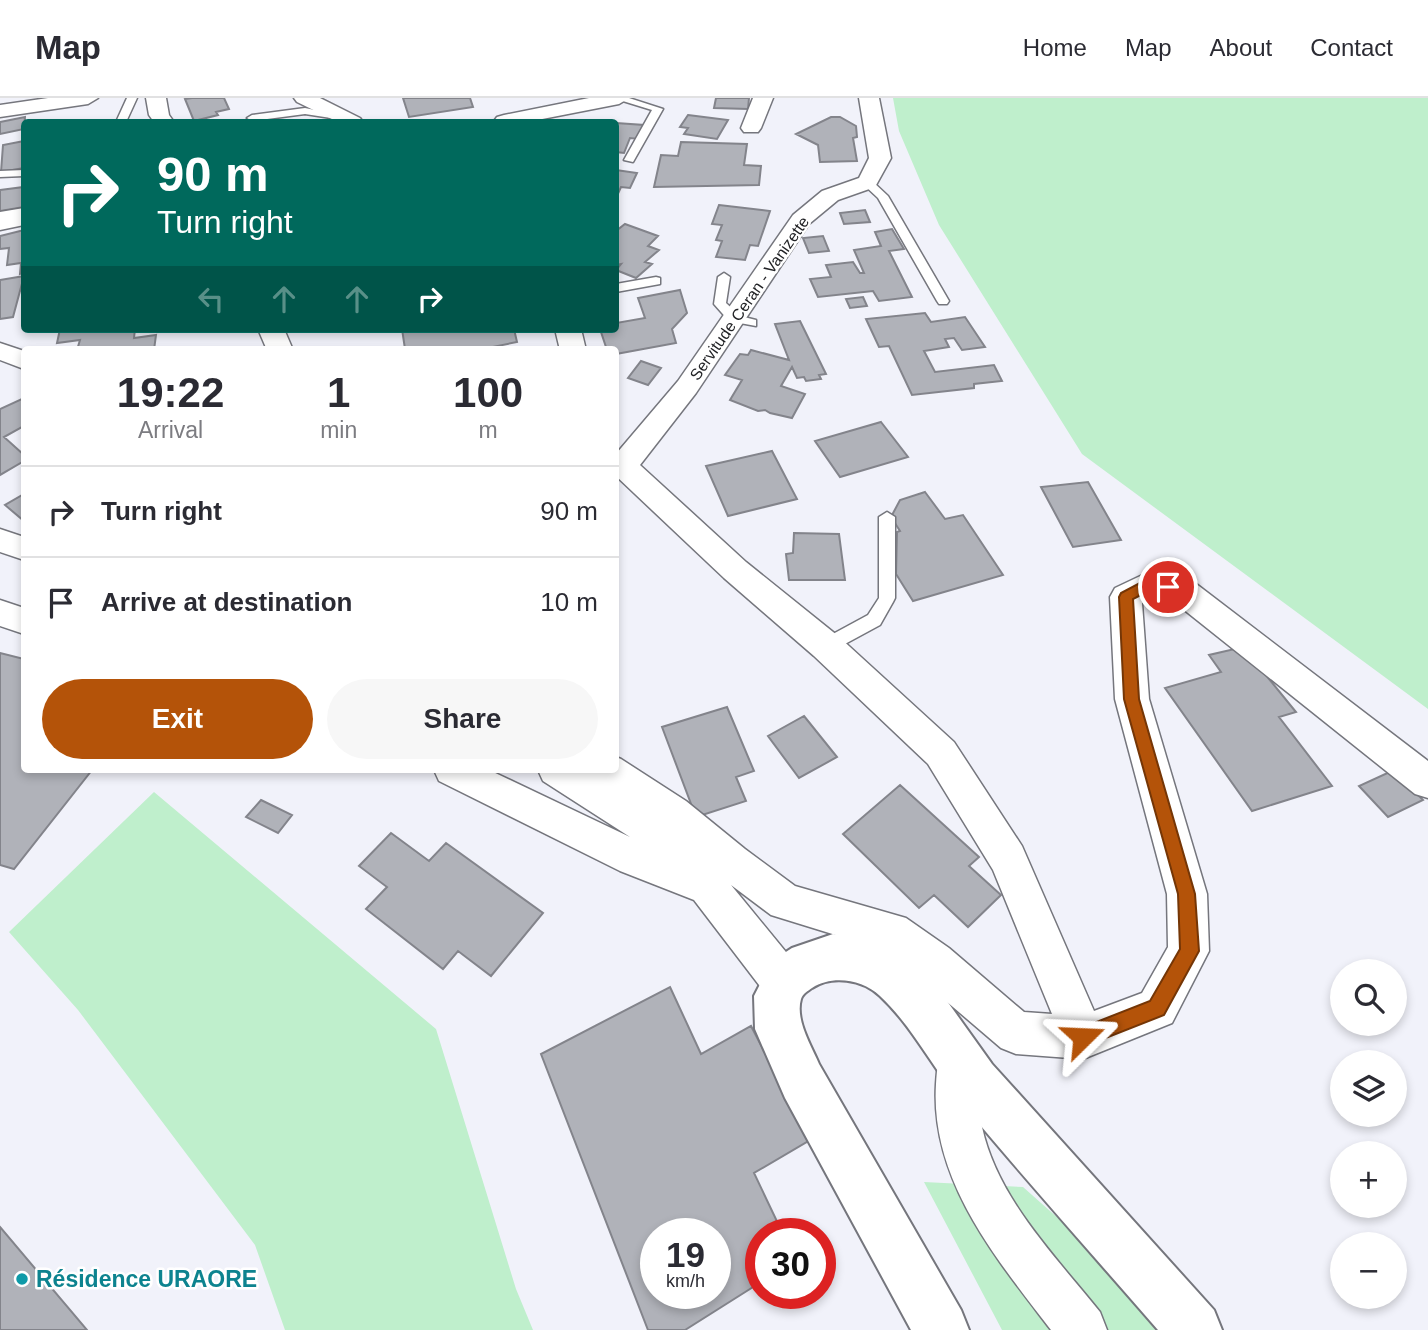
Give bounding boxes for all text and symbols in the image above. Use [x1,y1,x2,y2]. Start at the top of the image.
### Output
text: Map [35,29,101,66]
text: Home [1023,34,1087,61]
text: Map [1125,34,1172,61]
text: About [1210,34,1272,61]
text: Contact [1310,34,1393,61]
icon: right [42,147,133,238]
text: 90 m [157,147,269,201]
text: Turn right [157,204,293,240]
street label: Servitude Ceran - Vanizette [686,213,812,383]
icon: left [192,280,230,318]
icon: ahead [265,280,303,318]
icon: ahead [338,280,376,318]
icon: right [411,280,449,318]
text: 19:22 [117,369,224,416]
text: 1 [327,369,350,416]
text: 100 [453,369,523,416]
text: Arrival [138,417,203,443]
text: min [320,417,357,443]
text: m [479,417,498,443]
icon: right [42,493,80,531]
text: Turn right [101,496,222,526]
text: 90 m [540,496,598,526]
pin [1138,557,1198,617]
icon: arrive [1149,568,1187,606]
icon: arrive [42,584,80,622]
text: Arrive at destination [101,587,352,617]
text: 10 m [540,587,598,617]
button: Exit [42,679,313,759]
button: Share [327,679,598,759]
map controls [1330,959,1407,1309]
button: search [1330,959,1407,1036]
position arrow [1046,1000,1120,1074]
button: layers [1330,1050,1407,1127]
button: + [1330,1141,1407,1218]
speed limit sign: 30 [745,1218,836,1309]
button: − [1330,1232,1407,1309]
text: 19 [666,1235,705,1274]
place label: Résidence URAORE [36,1266,257,1292]
marker: Résidence URAORE [14,1271,30,1287]
text: km/h [666,1271,705,1291]

